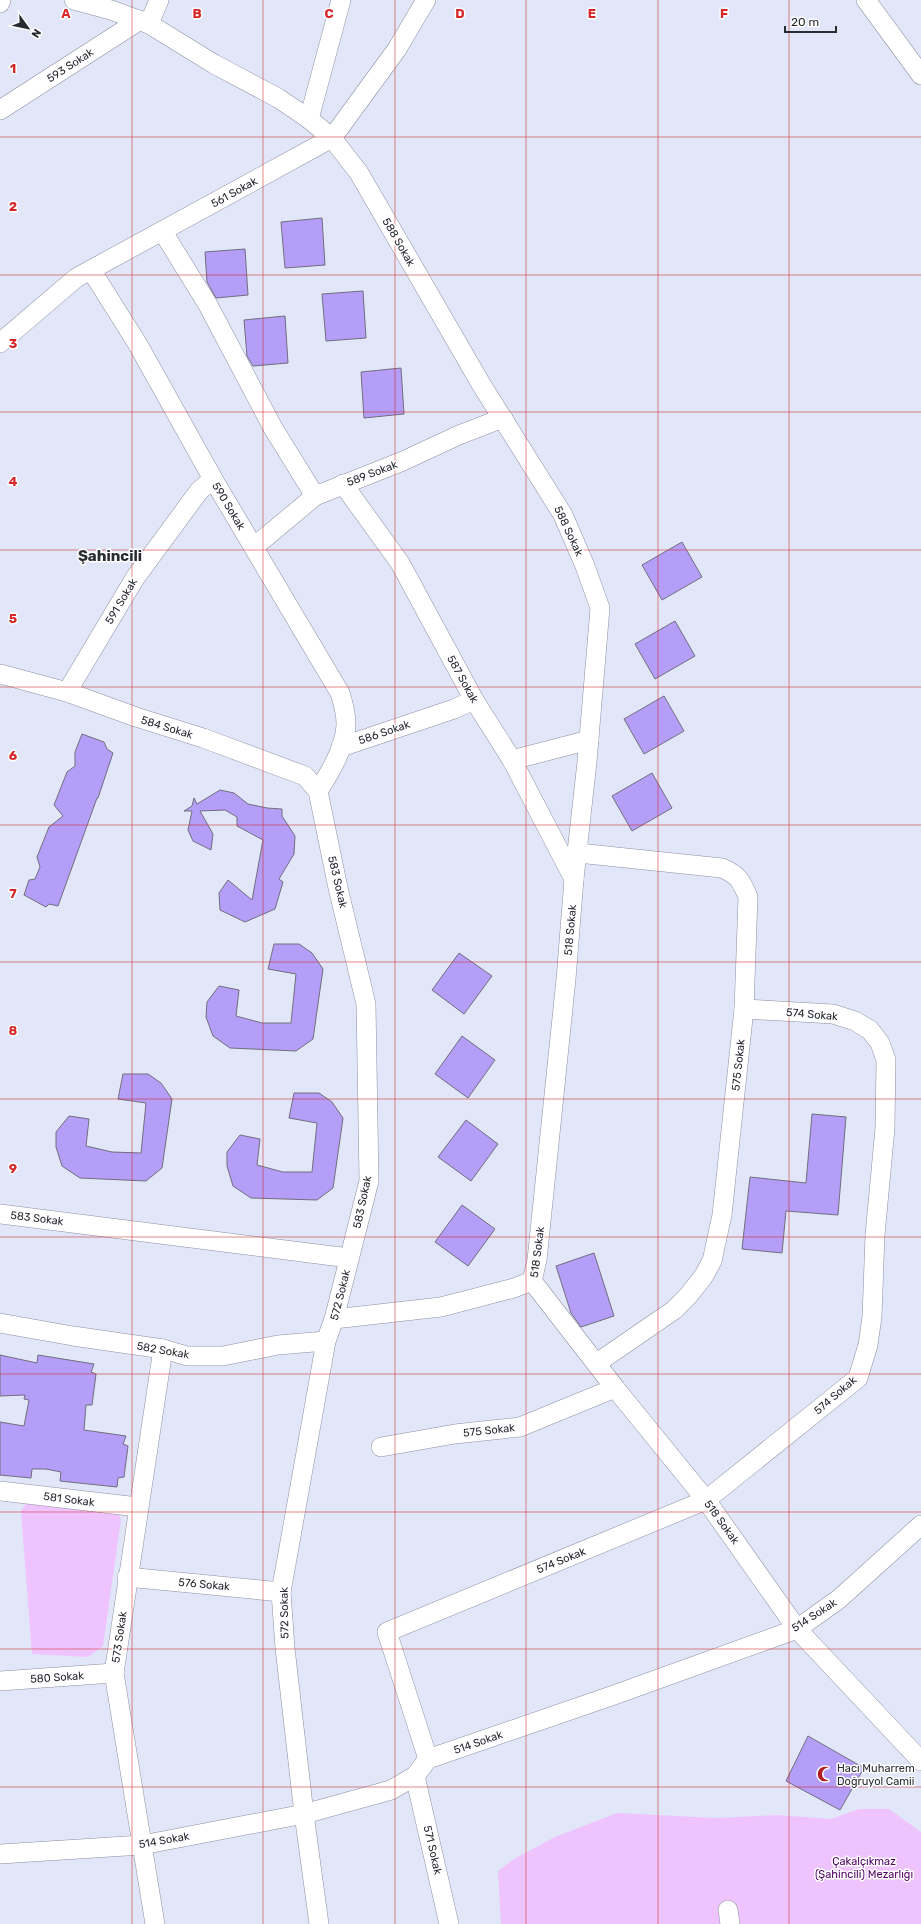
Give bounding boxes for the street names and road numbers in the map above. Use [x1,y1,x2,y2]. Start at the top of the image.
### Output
street label: 593 Sokak [45,45,96,85]
street label: 561 Sokak [209,174,260,210]
street label: 588 Sokak [380,216,418,269]
street label: 589 Sokak [345,458,400,489]
street label: 590 Sokak [209,480,248,533]
street label: 588 Sokak [551,504,586,559]
street label: 591 Sokak [103,576,140,626]
street label: 587 Sokak [444,653,481,706]
street label: 584 Sokak [139,713,195,742]
street label: 586 Sokak [357,718,412,747]
street label: 583 Sokak [325,855,350,910]
street label: 518 Sokak [562,904,579,956]
street label: 574 Sokak [786,1006,839,1023]
street label: 575 Sokak [729,1038,748,1092]
street label: 583 Sokak [351,1174,374,1230]
street label: 583 Sokak [10,1209,65,1228]
street label: 518 Sokak [528,1226,547,1278]
street label: 572 Sokak [328,1268,353,1322]
street label: 582 Sokak [136,1339,191,1362]
street label: 574 Sokak [812,1373,859,1417]
street label: 575 Sokak [463,1421,516,1440]
street label: 581 Sokak [43,1490,96,1509]
street label: 518 Sokak [701,1498,742,1547]
street label: 574 Sokak [535,1545,588,1576]
street label: 576 Sokak [178,1576,231,1593]
street label: 572 Sokak [278,1587,291,1639]
street label: 514 Sokak [789,1596,839,1635]
street label: 573 Sokak [109,1610,130,1664]
street label: 580 Sokak [30,1669,85,1686]
street label: 514 Sokak [452,1728,505,1757]
street label: 571 Sokak [421,1824,445,1876]
street label: 514 Sokak [138,1830,191,1851]

